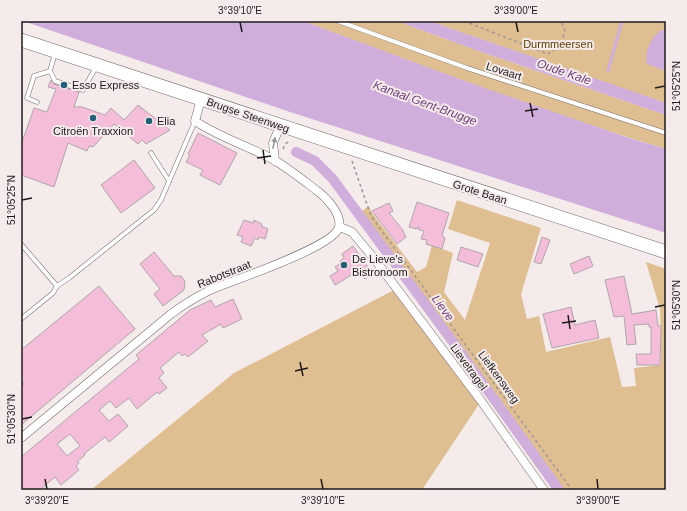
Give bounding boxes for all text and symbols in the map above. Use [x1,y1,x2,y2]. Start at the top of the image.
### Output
text: 3°39'10"E [218,5,262,16]
text: 3°39'00"E [494,5,538,16]
park label: Durmmeersen [523,38,593,50]
water label: Oude Kale [535,56,593,88]
street label: Lovaart [485,60,523,82]
text: 51°05'25"N [671,61,682,111]
water label: Kanaal Gent-Brugge [371,78,479,128]
place label: Esso Express [72,79,140,91]
marker: Esso Express [59,80,69,90]
street label: Brugse Steenweg [205,95,291,135]
marker: Citroën Traxxion [88,113,98,123]
place label: Elia [157,115,176,127]
marker: Elia [144,116,154,126]
place label: Citroën Traxxion [53,125,133,137]
one-way arrow [271,137,277,149]
text: 51°05'25"N [6,175,17,225]
street label: Grote Baan [451,178,509,206]
place label: De Lieve's Bistronoom [352,253,408,278]
street label: Rabotstraat [195,258,253,290]
marker: De Lieve's Bistronoom [339,260,349,270]
text: 51°05'30"N [671,280,682,330]
water label: Lieve [429,292,457,324]
street label: Lievetragel [448,342,490,392]
street label: Liefkensweg [476,349,522,405]
text: 51°05'30"N [6,394,17,444]
text: 3°39'20"E [25,495,69,506]
text: 3°39'10"E [301,495,345,506]
text: 3°39'00"E [576,495,620,506]

